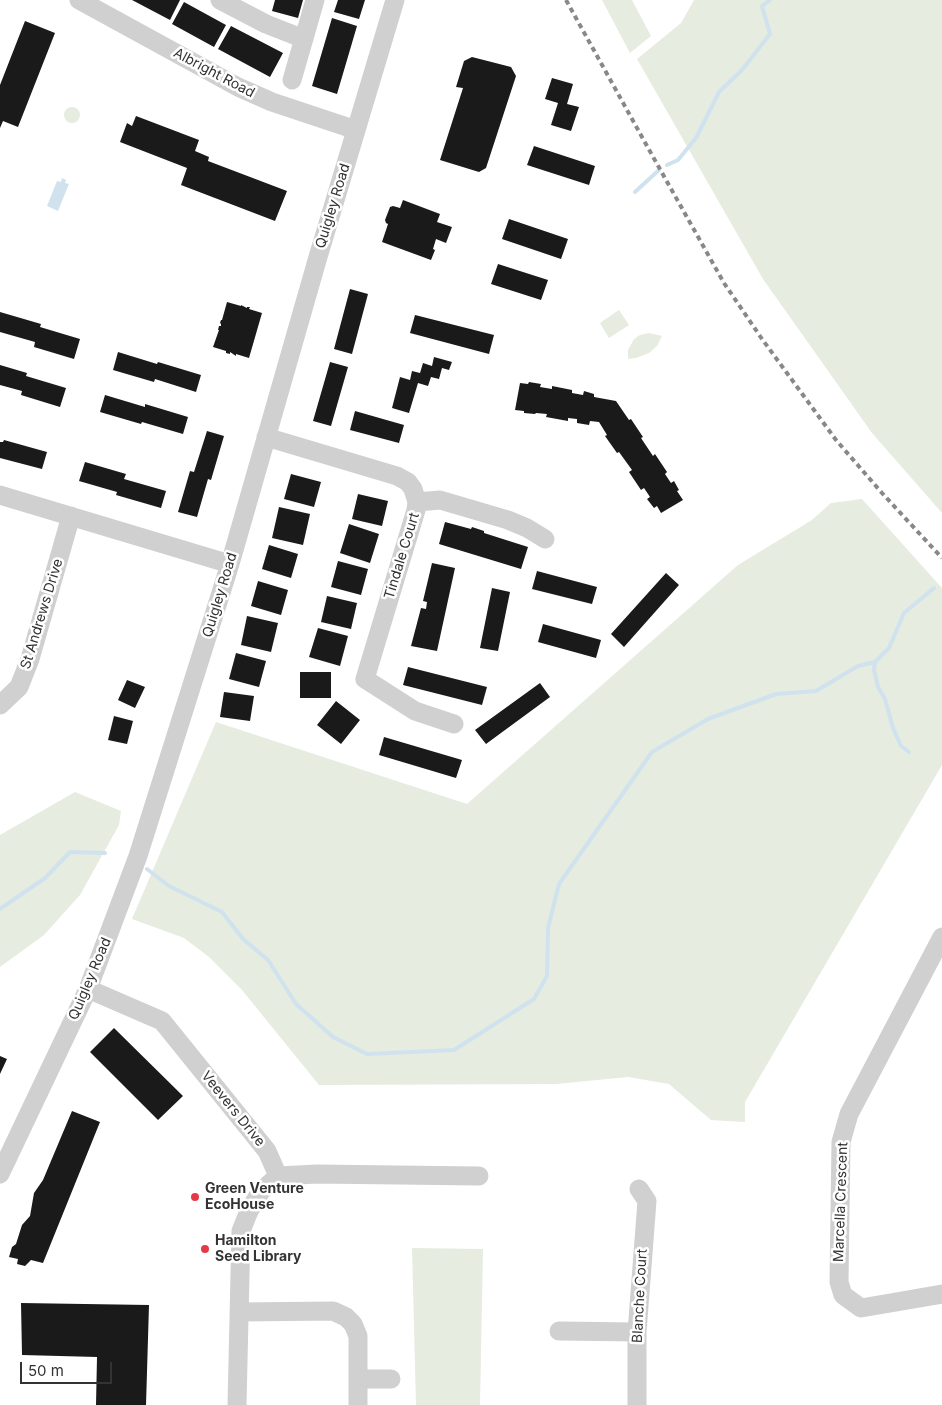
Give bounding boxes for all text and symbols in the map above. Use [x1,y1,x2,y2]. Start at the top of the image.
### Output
street label: Albright Road [170,45,258,101]
street label: Quigley Road [312,162,354,250]
street label: Tindale Court [381,511,423,601]
street label: Quigley Road [199,551,241,639]
street label: St Andrews Drive [17,557,67,671]
street label: Quigley Road [65,935,115,1023]
street label: Veevers Drive [197,1068,269,1150]
street label: Marcella Crescent [831,1142,851,1262]
place label: Green Venture EcoHouse [205,1181,304,1214]
marker: Green Venture EcoHouse [189,1191,201,1203]
place label: Hamilton Seed Library [215,1233,302,1266]
marker: Hamilton Seed Library [199,1243,211,1255]
street label: Blanche Court [629,1249,651,1343]
scale bar [22,1352,115,1384]
text: 50 m [28,1361,64,1380]

